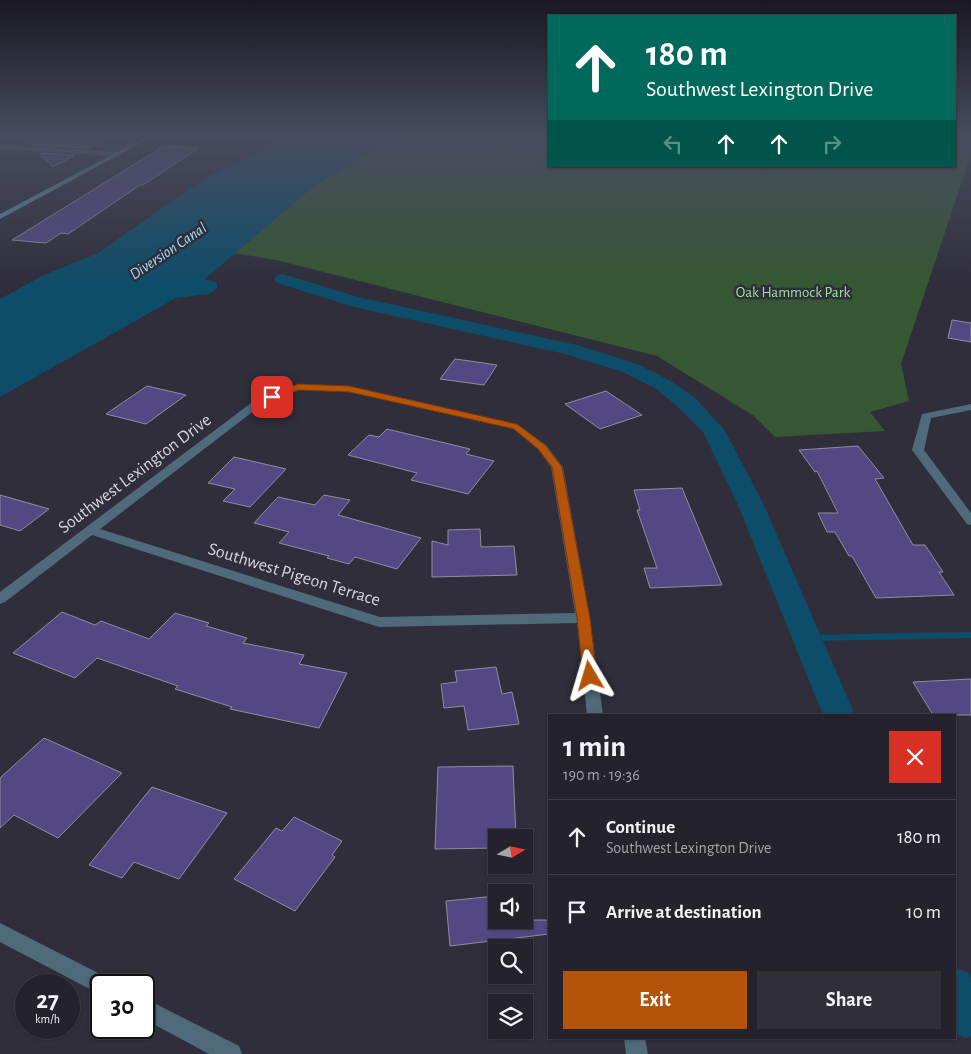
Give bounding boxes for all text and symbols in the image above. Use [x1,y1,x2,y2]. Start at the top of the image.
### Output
icon: ahead [563,35,628,100]
text: 180 m [646,37,728,72]
text: Southwest Lexington Drive [646,78,873,100]
icon: left [659,130,687,158]
icon: ahead [712,130,740,158]
icon: ahead [765,130,793,158]
icon: right [818,130,846,158]
water label: Diversion Canal [127,219,209,283]
park label: Oak Hammock Park [736,285,851,300]
pin [251,376,293,418]
icon: arrive [258,383,286,411]
street label: Southwest Lexington Drive [55,411,215,537]
street label: Southwest Pigeon Terrace [206,540,382,610]
position arrow [563,649,615,701]
button: close [889,731,941,783]
text: 1 min [563,732,626,762]
text: 190 m · 19:36 [563,767,640,783]
text: Continue [606,818,675,837]
icon: ahead [563,823,591,851]
text: 180 m [897,828,941,847]
north arrow [488,829,532,874]
map controls [488,829,533,1039]
text: Southwest Lexington Drive [606,840,771,856]
button: sound [488,884,533,929]
icon: arrive [563,898,591,926]
text: Arrive at destination [606,903,762,922]
text: 10 m [906,903,941,922]
button: search [488,939,533,984]
button: Exit [563,971,747,1029]
button: Share [757,971,941,1029]
speed limit sign: 30 [90,974,155,1039]
text: 27 [36,988,59,1013]
button: layers [488,994,533,1039]
text: km/h [35,1013,60,1025]

